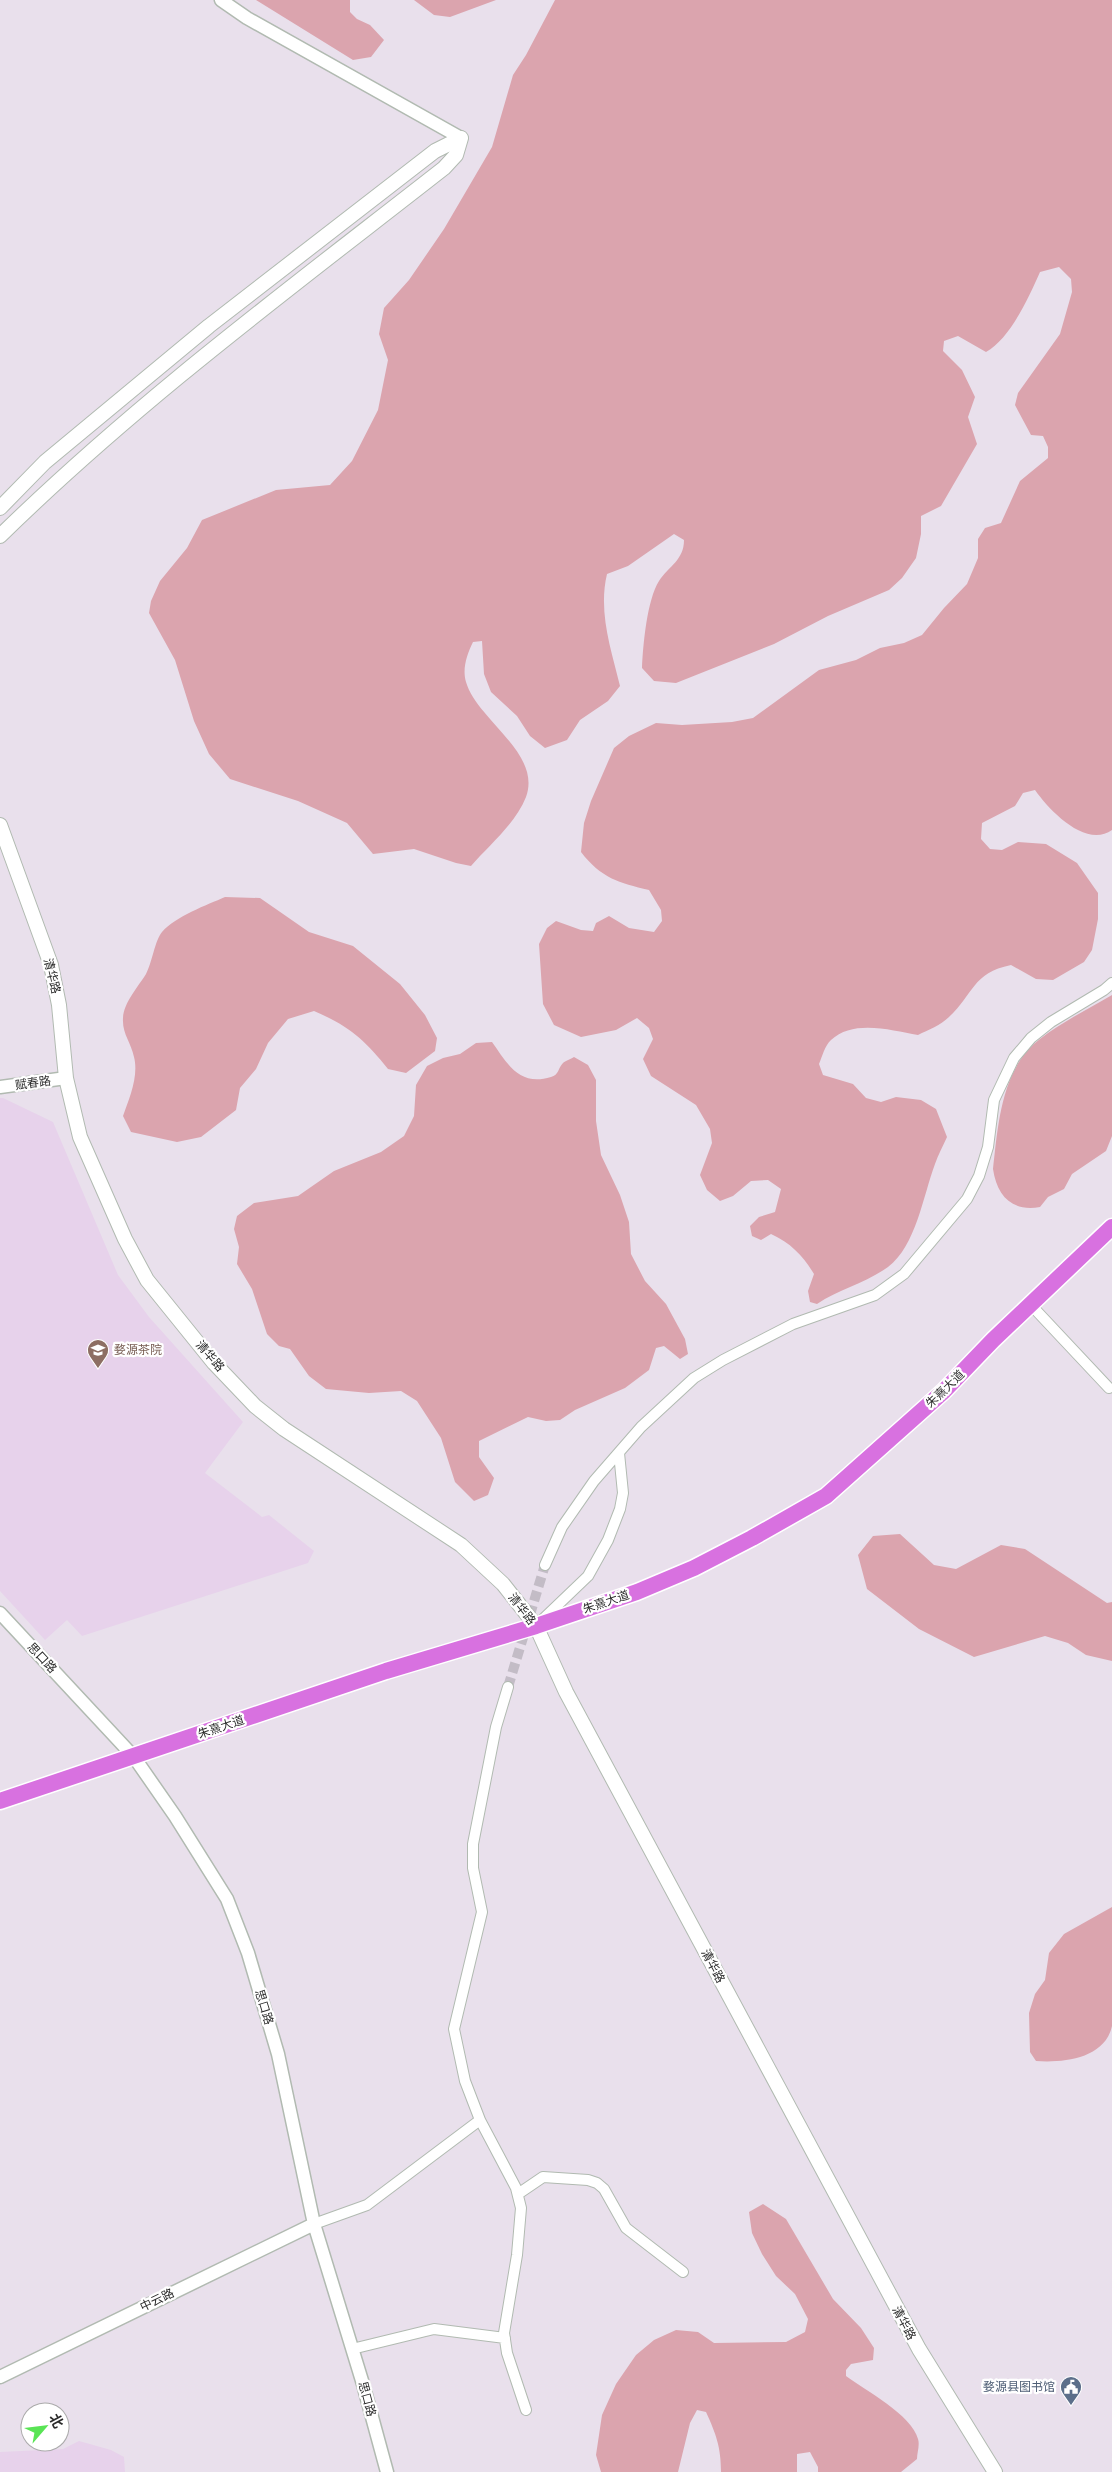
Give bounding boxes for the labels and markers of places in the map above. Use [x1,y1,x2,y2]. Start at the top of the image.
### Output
school or university icon: 婺源茶院 [86,1338,110,1369]
place label: 婺源茶院 [114,1341,162,1358]
public building icon: 婺源县图书馆 [1059,2375,1083,2406]
place label: 婺源县图书馆 [983,2378,1055,2395]

